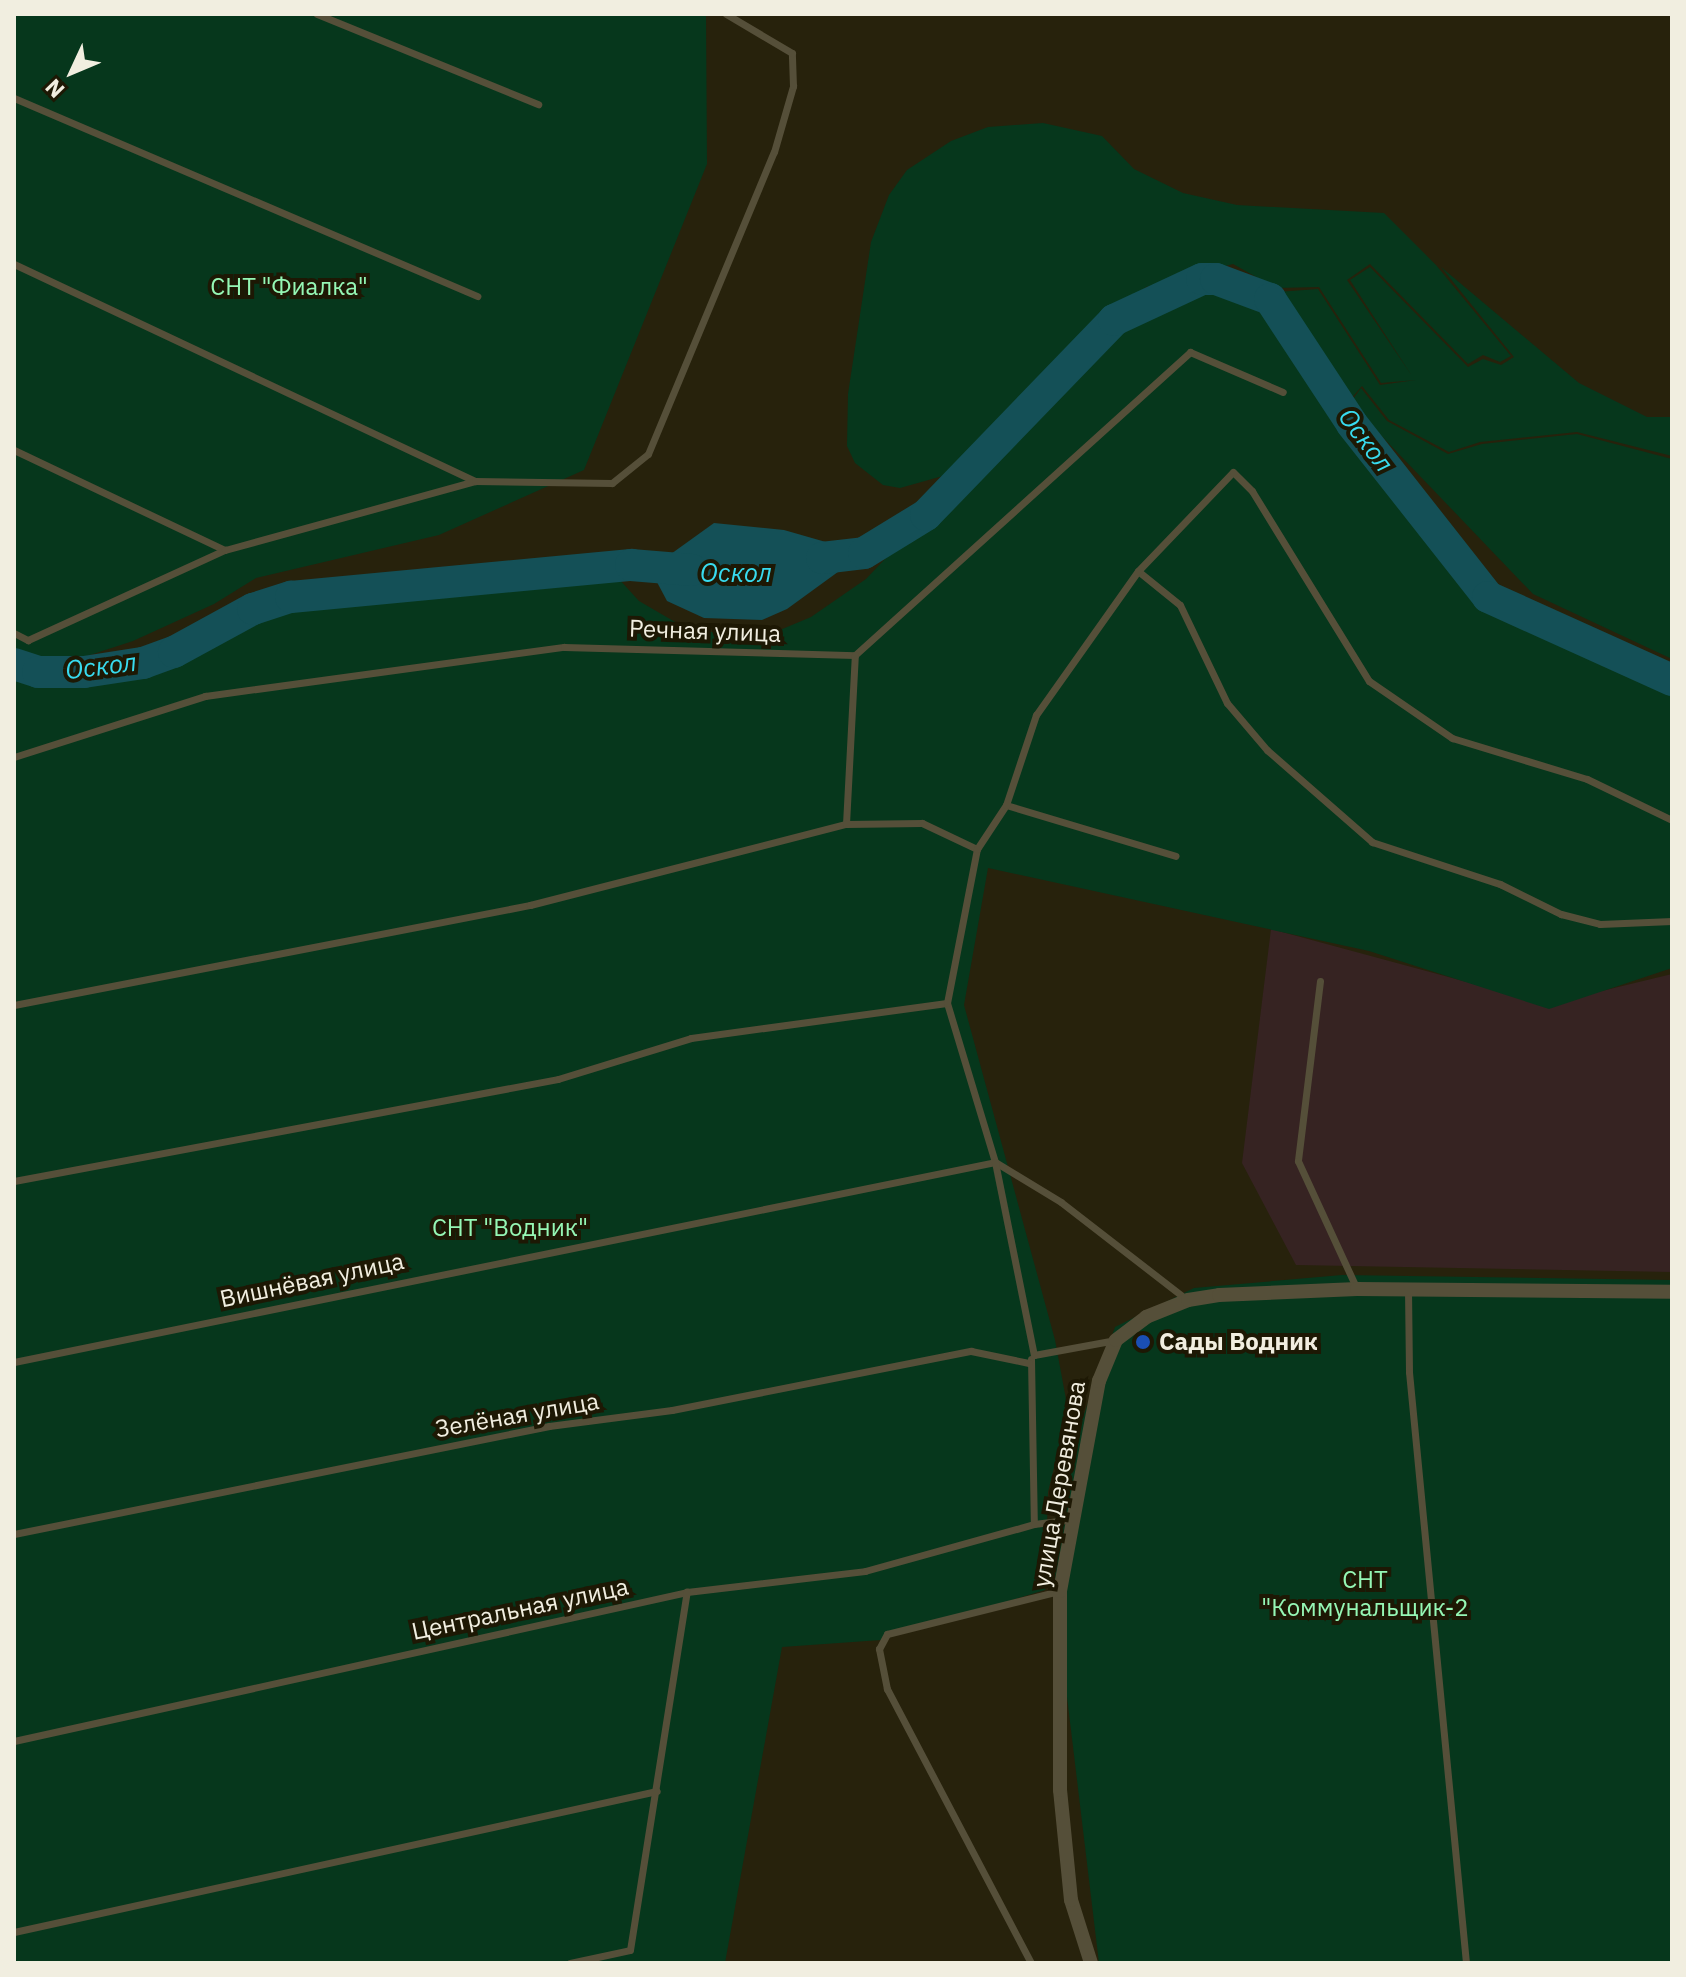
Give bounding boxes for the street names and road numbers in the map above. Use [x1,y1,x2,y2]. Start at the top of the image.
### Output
street label: Речная улица [629,614,781,648]
street label: Вишнёвая улица [217,1246,407,1314]
street label: улица Деревянова [1027,1378,1091,1590]
street label: Зелёная улица [433,1386,601,1444]
street label: Центральная улица [409,1572,631,1646]

